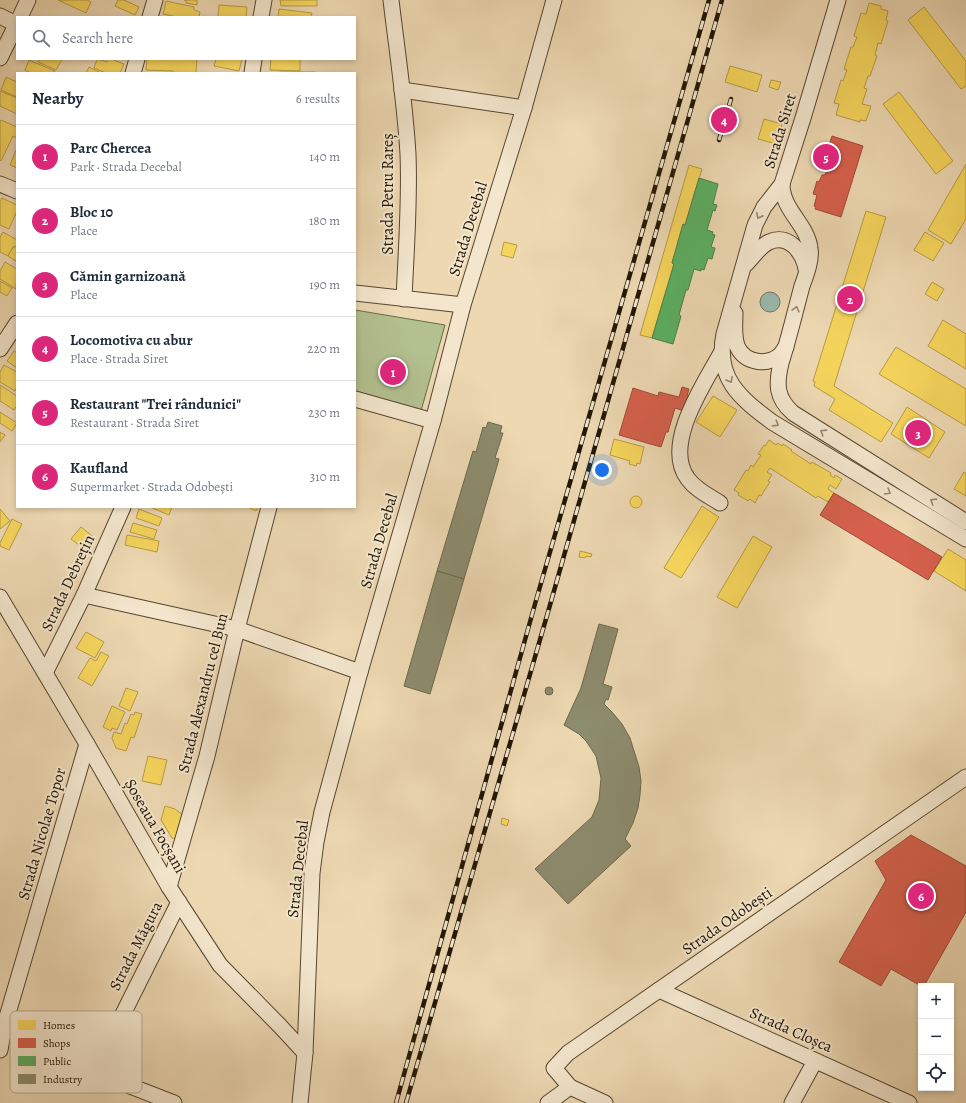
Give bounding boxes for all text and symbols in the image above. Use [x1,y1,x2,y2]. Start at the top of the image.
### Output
search box [16,16,356,60]
icon: search [30,27,52,49]
text: Search here [62,28,133,48]
text: Nearby [32,87,83,110]
text: 6 results [296,90,340,107]
street label: Strada Siret [758,91,802,171]
pin: 4 [711,105,737,135]
street label: Strada Petru Rareș [377,133,399,255]
text: Parc Chercea [70,138,152,158]
pin: 5 [813,142,839,172]
text: 1 [43,148,47,165]
text: 140 m [309,148,340,165]
text: Park · Strada Decebal [70,158,182,175]
street label: Strada Decebal [443,179,493,279]
text: Bloc 10 [70,202,113,222]
text: 2 [42,212,48,229]
text: 180 m [309,212,340,229]
one-way arrow [756,212,764,219]
text: Place [70,222,98,239]
text: Cămin garnizoană [70,266,186,286]
text: 3 [42,276,48,293]
text: 190 m [309,276,340,293]
pin: 2 [837,284,863,314]
text: Place [70,286,98,303]
one-way arrow [791,306,800,313]
text: Locomotiva cu abur [70,330,193,350]
text: 4 [42,340,48,357]
text: 220 m [307,340,340,357]
text: Place · Strada Siret [70,350,168,367]
pin: 1 [380,357,406,387]
one-way arrow [725,376,733,384]
text: Restaurant "Trei rândunici" [70,394,241,414]
text: 5 [42,404,48,421]
text: 230 m [308,404,340,421]
text: Restaurant · Strada Siret [70,414,199,431]
pin: 3 [905,418,931,448]
one-way arrow [772,420,779,427]
one-way arrow [820,429,827,437]
text: Kaufland [70,458,128,478]
your location [592,460,612,480]
text: 6 [42,468,48,485]
text: 310 m [310,468,340,485]
text: Supermarket · Strada Odobești [70,478,233,495]
one-way arrow [884,487,891,494]
street label: Strada Decebal [355,491,403,591]
one-way arrow [930,498,937,506]
street label: Strada Debrețin [36,531,100,635]
street label: Strada Alexandru cel Bun [172,611,234,775]
street label: Strada Nicolae Topor [13,765,71,903]
street label: Șoseaua Focșani [119,775,191,877]
street label: Strada Decebal [282,819,314,919]
pin: 6 [908,881,934,911]
street label: Strada Odobești [677,882,777,960]
street label: Strada Măgura [104,897,168,994]
map controls [918,983,954,1091]
button: + [918,983,954,1019]
street label: Strada Cloșca [746,1002,837,1058]
legend [10,1011,142,1093]
text: Homes [43,1018,75,1033]
button: − [918,1019,954,1055]
text: Shops [43,1036,70,1051]
text: Public [43,1054,71,1069]
button: locate [918,1055,954,1091]
text: Industry [43,1072,82,1087]

